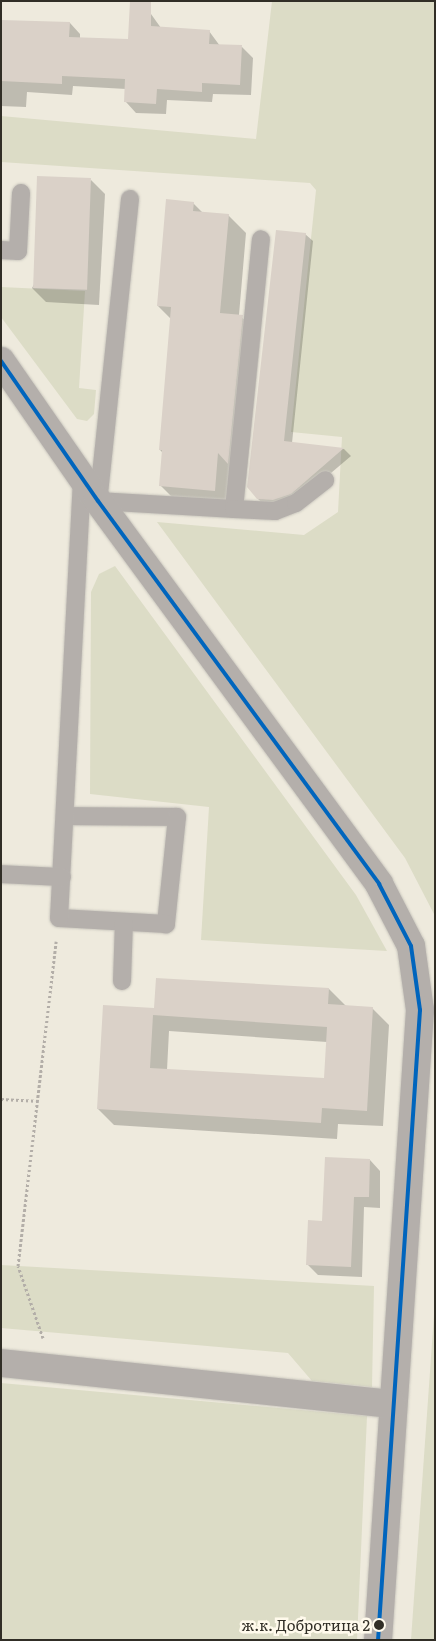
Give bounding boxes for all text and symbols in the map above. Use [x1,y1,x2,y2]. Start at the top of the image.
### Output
place label: ж.к. Добротица 2 [241,1616,370,1634]
marker: ж.к. Добротица 2 [374,1620,384,1630]

